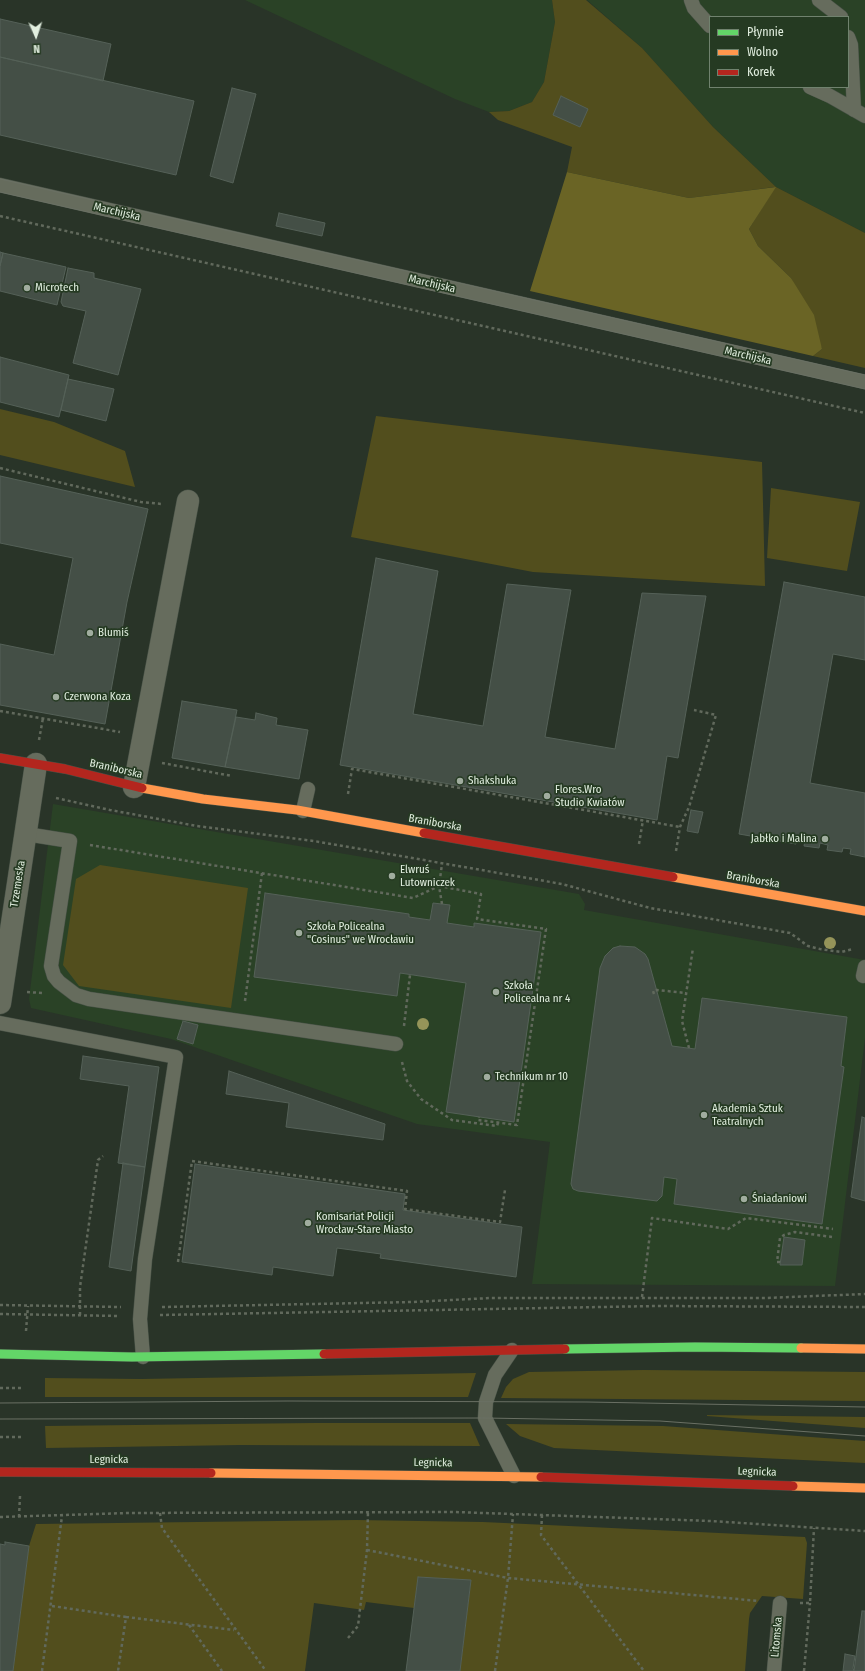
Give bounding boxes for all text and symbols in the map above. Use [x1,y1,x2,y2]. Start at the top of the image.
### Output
north arrow [16,16,56,56]
legend [709,16,849,88]
text: Płynnie [747,25,784,39]
text: N [33,42,40,55]
text: Wolno [747,45,778,59]
text: Korek [747,65,775,79]
street label: Marchijska [92,200,142,224]
street label: Marchijska [407,272,457,296]
place label: Microtech [35,281,79,295]
marker: Microtech [22,283,32,293]
street label: Marchijska [723,344,773,368]
place label: Blumiś [98,626,129,640]
marker: Blumiś [85,628,95,638]
place label: Czerwona Koza [64,690,131,704]
marker: Czerwona Koza [51,692,61,702]
street label: Braniborska [88,757,144,781]
place label: Shakshuka [468,774,516,788]
marker: Shakshuka [455,776,465,786]
place label: Flores.Wro Studio Kwiatów [555,783,624,809]
marker: Flores.Wro Studio Kwiatów [542,791,552,801]
street label: Braniborska [407,812,463,834]
place label: Jabłko i Malina [751,832,817,846]
marker: Jabłko i Malina [820,834,830,844]
street label: Trzemeska [8,860,28,908]
place label: Elwruś Lutowniczek [400,863,455,889]
street label: Braniborska [725,869,781,891]
marker: Elwruś Lutowniczek [387,871,397,881]
place label: Szkoła Policealna "Cosinus" we Wrocławiu [307,920,414,946]
marker: Szkoła Policealna "Cosinus" we Wrocławiu [294,928,304,938]
place label: Szkoła Policealna nr 4 [504,979,570,1005]
marker: Szkoła Policealna nr 4 [491,987,501,997]
place label: Technikum nr 10 [495,1070,568,1084]
marker: Technikum nr 10 [482,1072,492,1082]
place label: Akademia Sztuk Teatralnych [712,1102,783,1128]
marker: Akademia Sztuk Teatralnych [699,1110,709,1120]
place label: Śniadaniowi [752,1192,807,1206]
marker: Śniadaniowi [739,1194,749,1204]
place label: Komisariat Policji Wrocław-Stare Miasto [316,1210,413,1236]
marker: Komisariat Policji Wrocław-Stare Miasto [303,1218,313,1228]
street label: Legnicka [90,1453,128,1467]
street label: Legnicka [413,1456,453,1470]
street label: Legnicka [737,1465,777,1479]
street label: Litomska [769,1616,785,1658]

